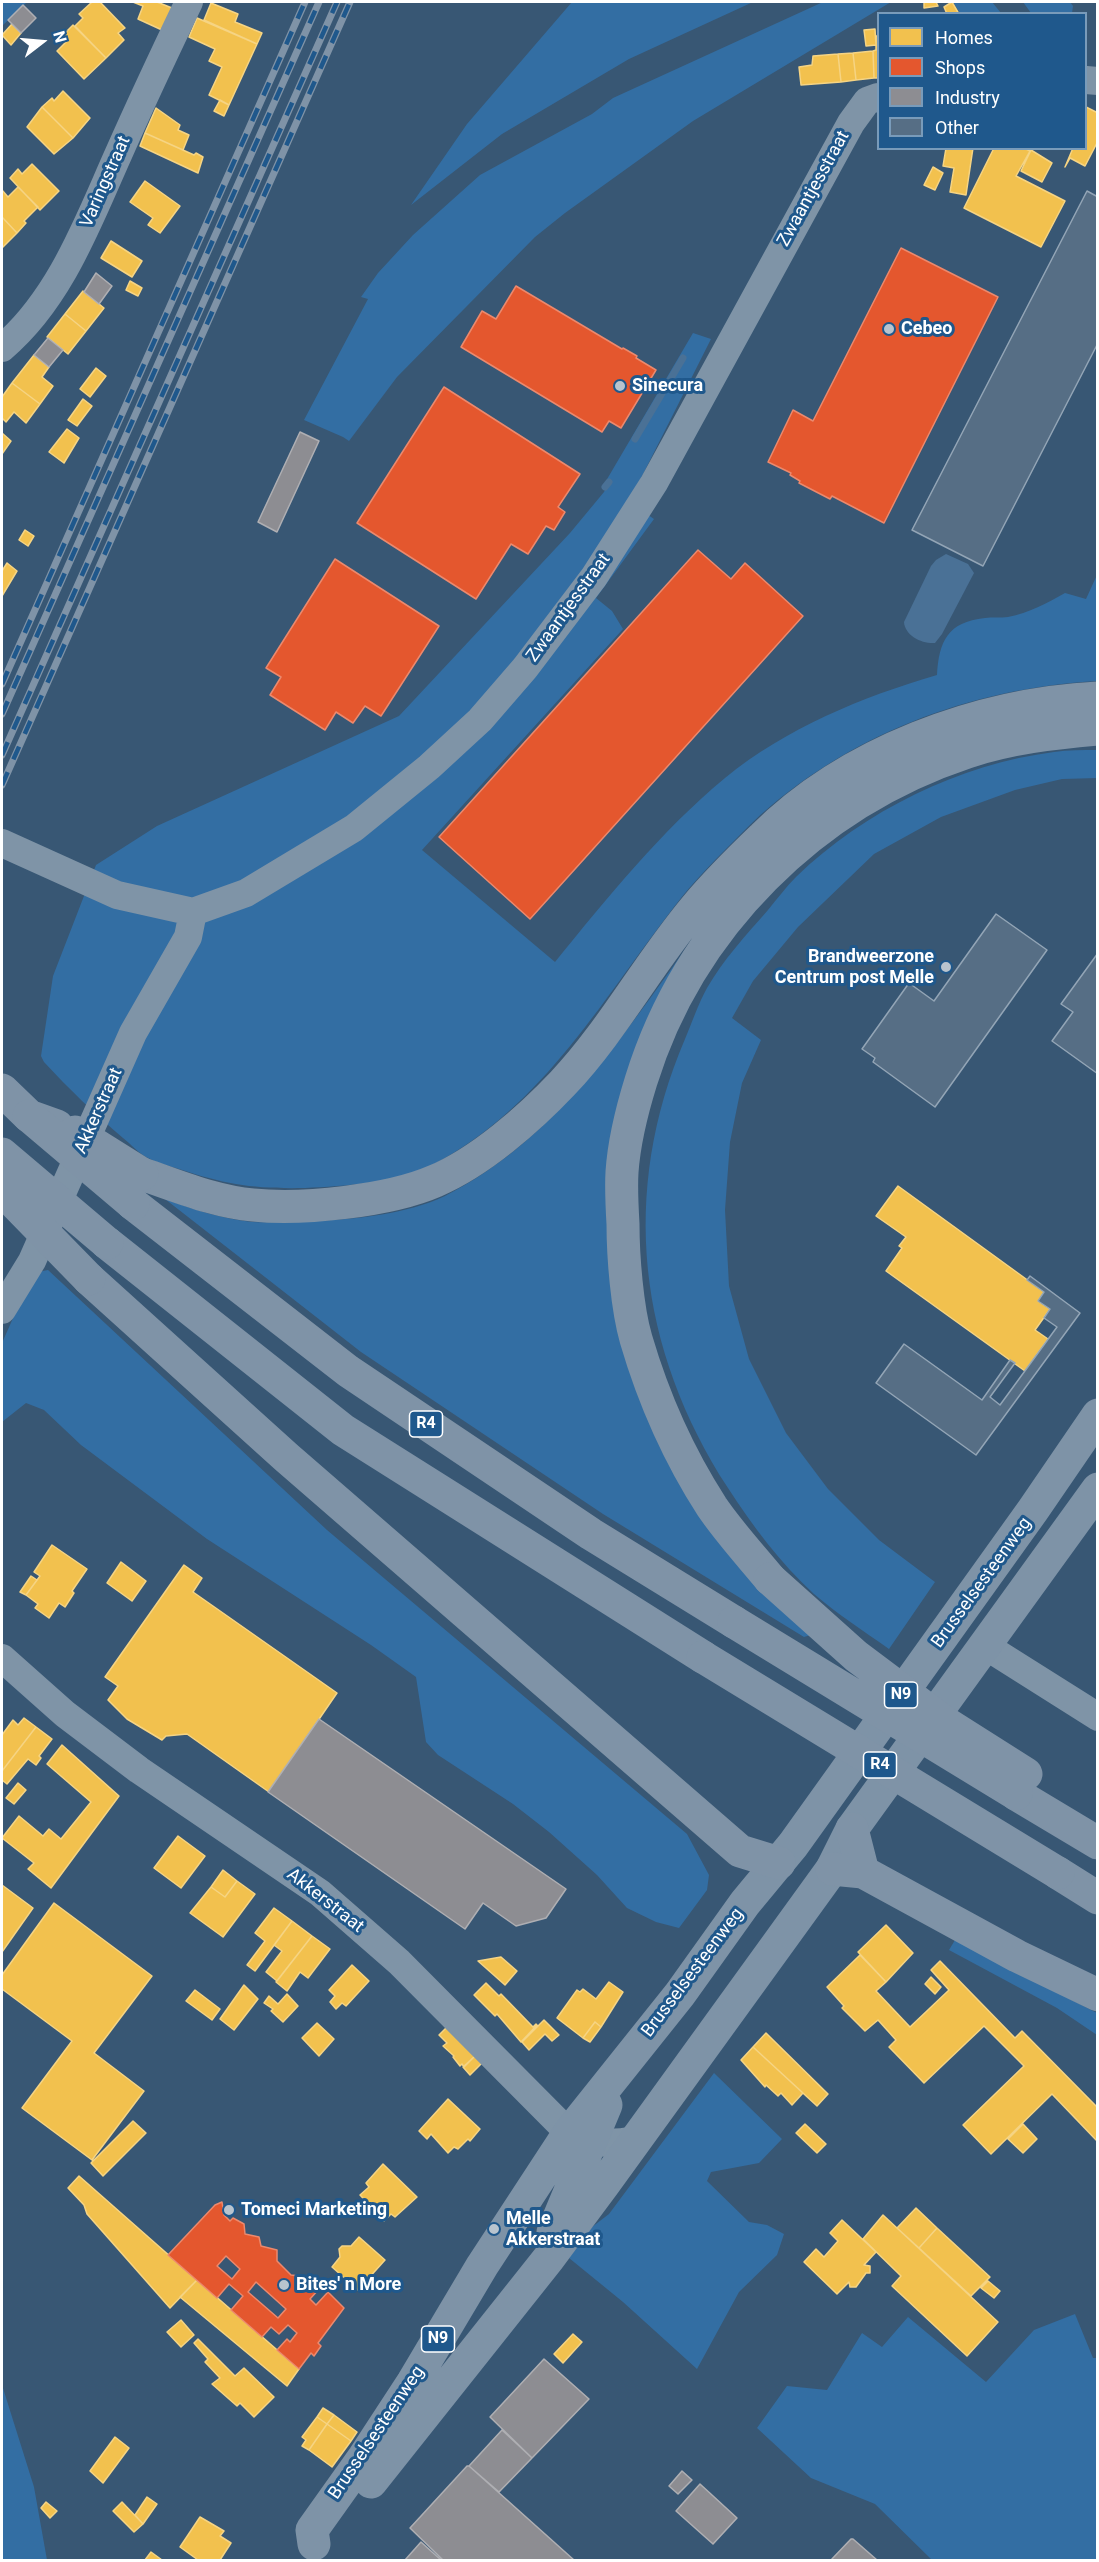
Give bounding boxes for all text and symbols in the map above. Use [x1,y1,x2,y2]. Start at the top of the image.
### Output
north arrow [12,12,72,72]
legend [877,12,1087,150]
text: Homes [935,27,993,48]
text: N [49,29,70,45]
text: Shops [935,57,985,78]
text: Industry [935,87,1000,108]
text: Other [935,117,979,138]
street label: Zwaantjesstraat [773,127,855,251]
street label: Varingstraat [76,133,136,231]
place label: Cebeo [901,318,953,340]
marker: Cebeo [882,322,896,336]
place label: Sinecura [632,375,703,397]
marker: Sinecura [613,379,627,393]
street label: Zwaantjesstraat [522,549,616,667]
place label: Brandweerzone Centrum post Melle [775,946,934,988]
marker: Brandweerzone Centrum post Melle [939,960,953,974]
street label: Akkerstraat [70,1065,128,1157]
road number: R4 [410,1411,442,1437]
street label: Brusselsesteenweg [927,1514,1037,1652]
road number: N9 [884,1682,918,1708]
road number: R4 [864,1752,896,1778]
street label: Akkerstraat [282,1864,368,1938]
street label: Brusselsesteenweg [637,1904,749,2042]
place label: Tomeci Marketing [241,2199,387,2221]
marker: Tomeci Marketing [222,2203,236,2217]
place label: Melle Akkerstraat [506,2208,600,2250]
marker: Melle Akkerstraat [487,2222,501,2236]
place label: Bites' n More [296,2274,401,2296]
marker: Bites' n More [277,2278,291,2292]
road number: N9 [422,2326,454,2352]
street label: Brusselsesteenweg [324,2362,430,2504]

